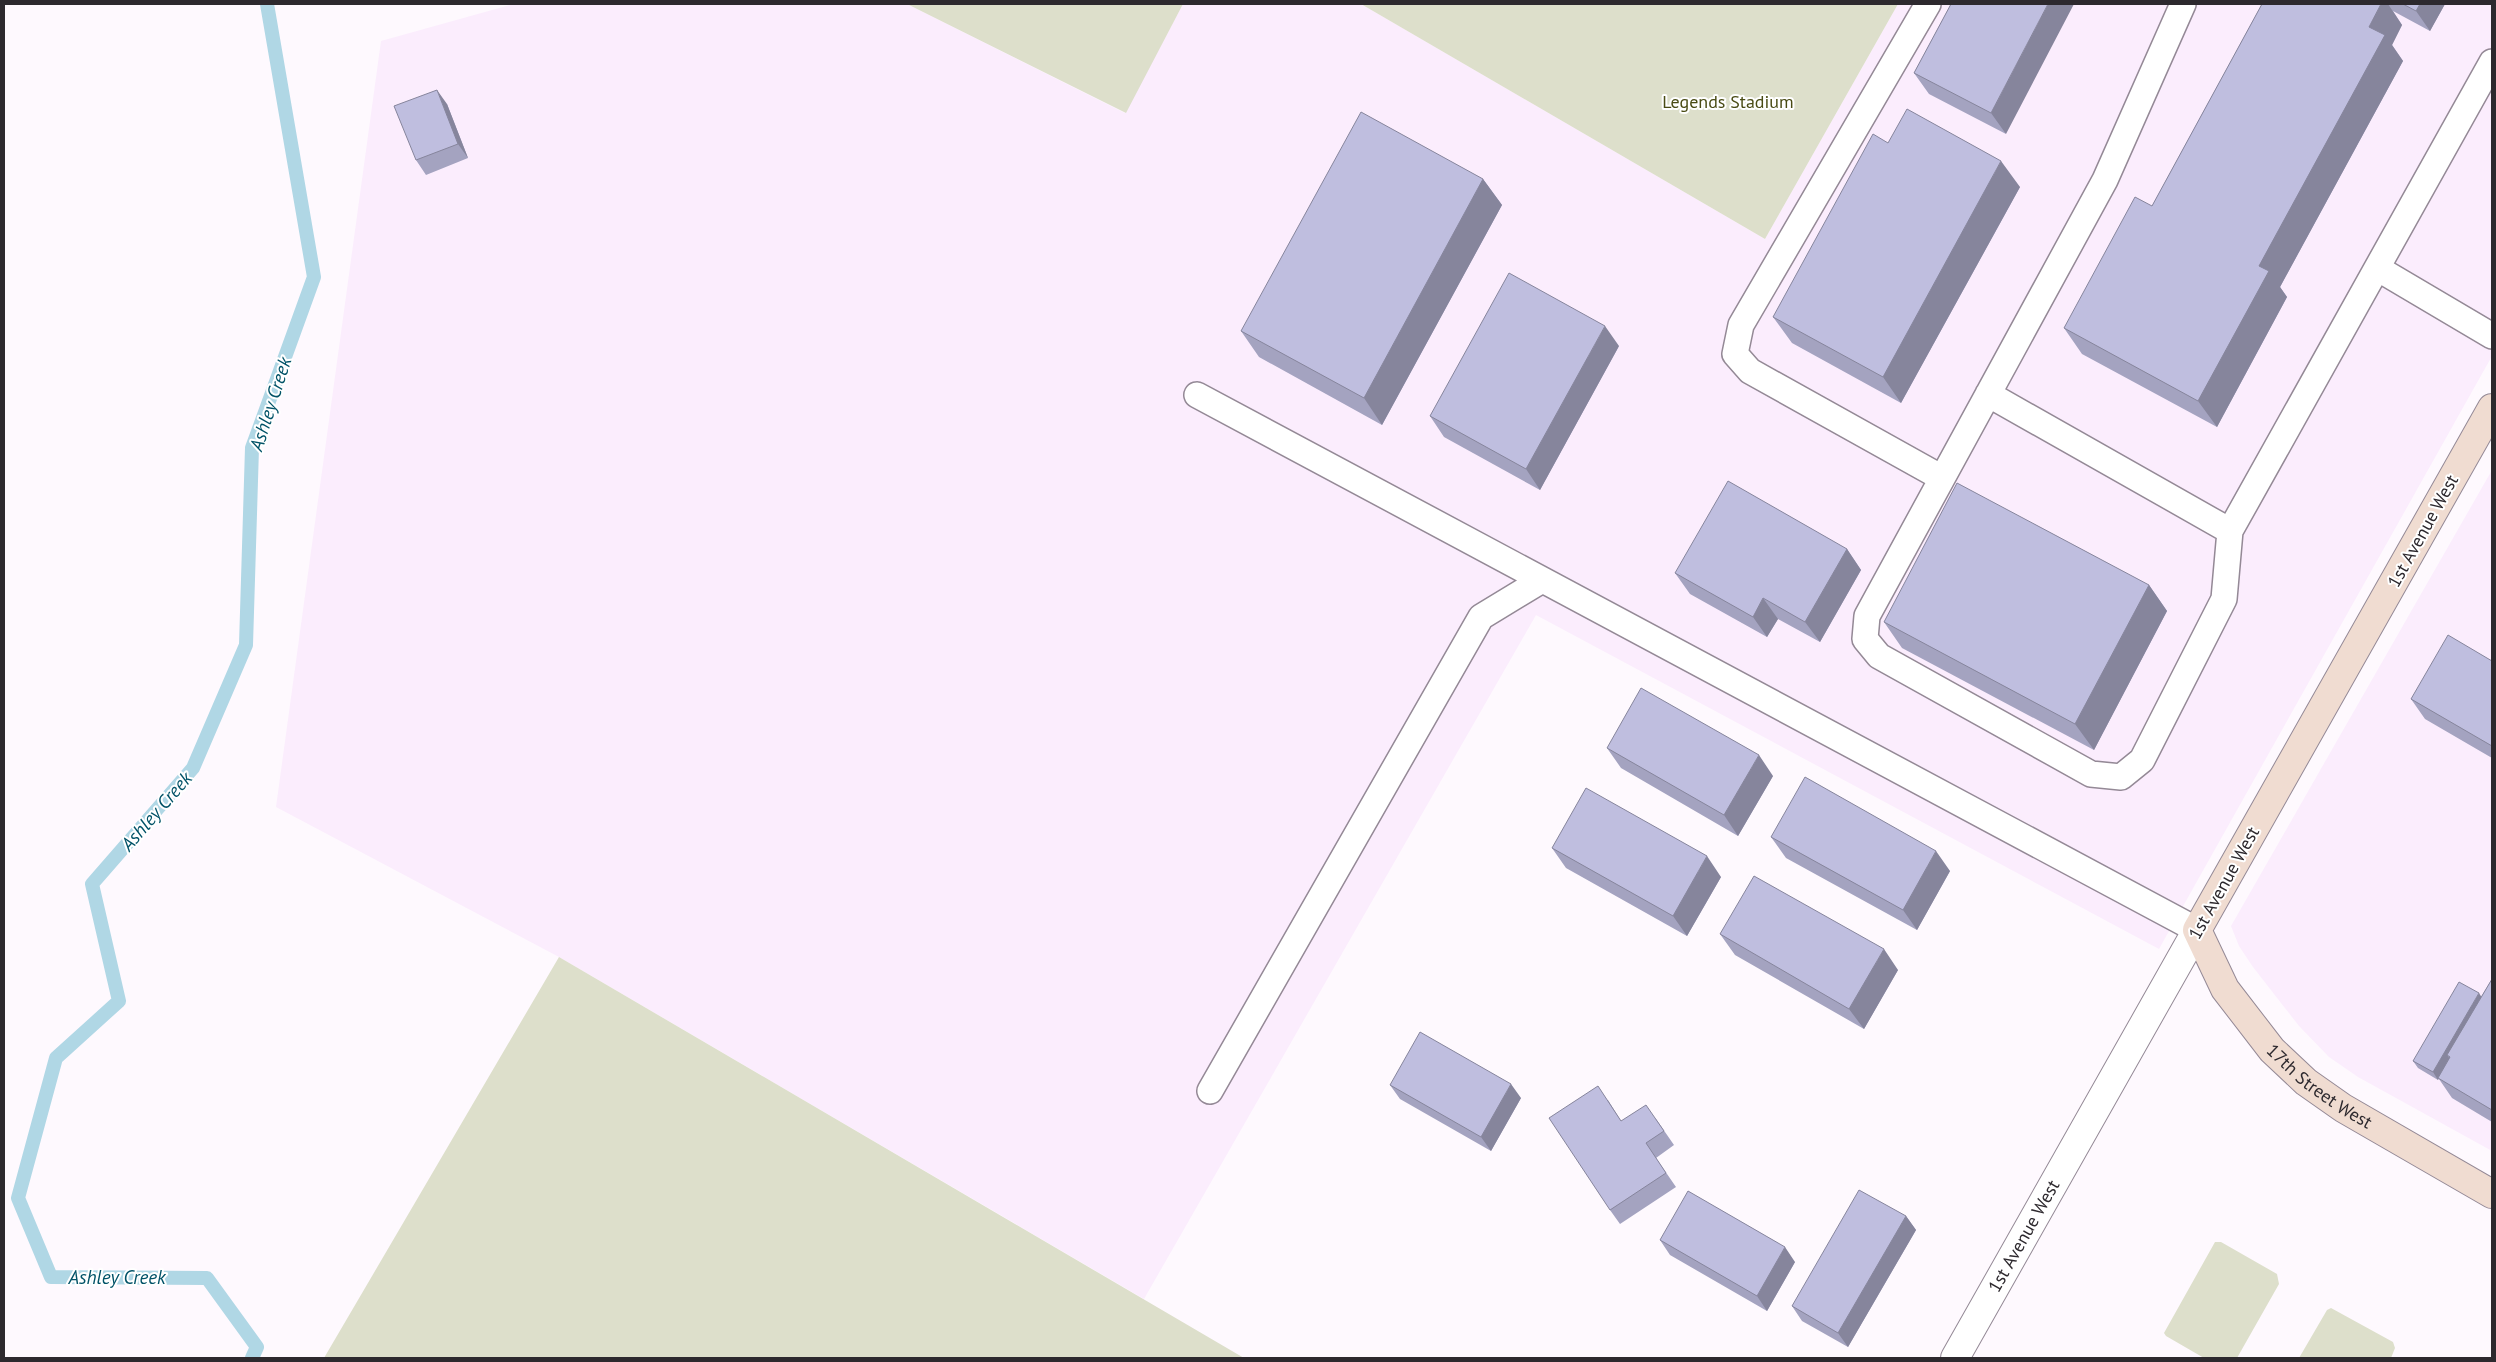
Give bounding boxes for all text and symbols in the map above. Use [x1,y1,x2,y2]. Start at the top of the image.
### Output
park label: Legends Stadium [1662,90,1794,113]
water label: Ashley Creek [243,353,297,455]
street label: 1st Avenue West [2382,470,2463,591]
water label: Ashley Creek [114,765,198,856]
street label: 1st Avenue West [2183,822,2264,943]
street label: 17th Street West [2262,1039,2377,1133]
street label: 1st Avenue West [1983,1176,2064,1296]
water label: Ashley Creek [67,1265,167,1289]

